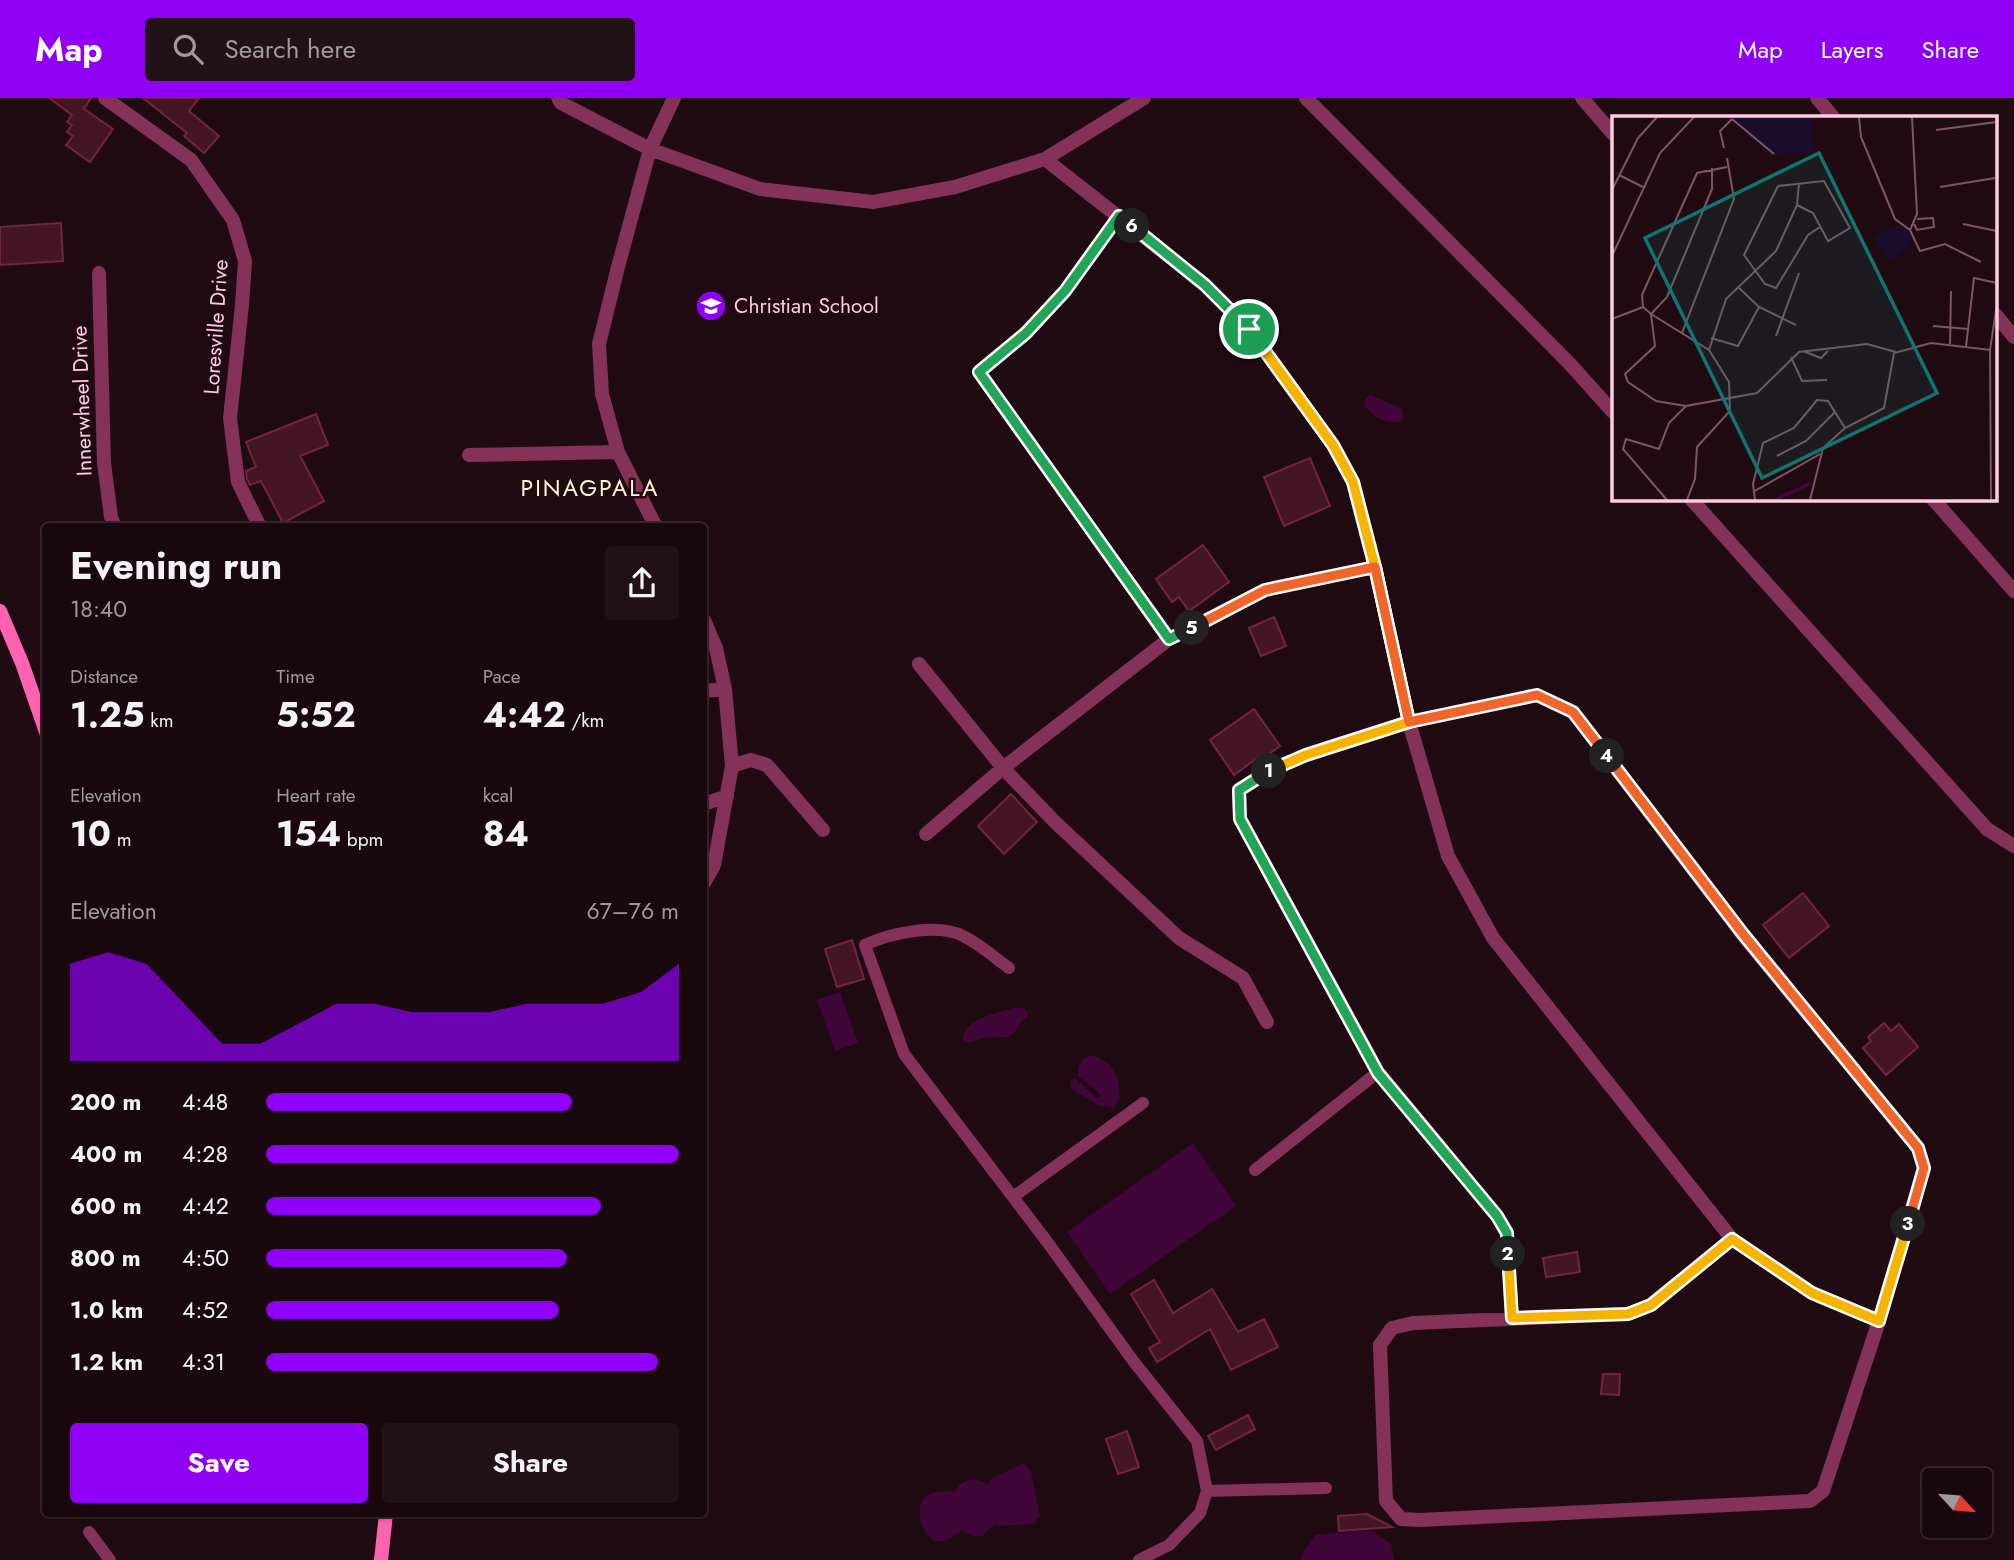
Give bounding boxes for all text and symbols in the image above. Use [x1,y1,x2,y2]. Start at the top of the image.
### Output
search box [145,18,635,81]
text: Map [35,26,103,73]
icon: search [169,30,207,68]
text: Search here [225,30,356,68]
text: Map [1738,32,1783,67]
text: Layers [1821,32,1883,67]
text: Share [1921,32,1979,67]
inset map [1612,116,1996,500]
pin: 6 [1114,208,1150,244]
text: 6 [1125,212,1138,239]
street label: Loresville Drive [196,258,236,395]
school or university icon: Christian School [694,289,728,323]
place label: Christian School [734,291,879,321]
pin [1219,299,1279,359]
icon: arrive [1230,310,1268,348]
street label: Innerwheel Drive [64,325,100,477]
district label: PINAGPALA [521,471,659,505]
text: Evening run [70,538,282,593]
button: share [605,546,679,620]
text: 18:40 [70,592,127,626]
pin: 5 [1174,610,1210,646]
text: 5 [1185,614,1198,641]
text: Distance [70,663,138,690]
text: Time [276,663,315,690]
text: Pace [483,663,521,690]
text: 1.25 [70,690,145,740]
text: 5:52 [276,690,356,740]
text: 4:42 [483,690,566,740]
text: km [145,707,174,734]
text: /km [566,707,604,734]
pin: 4 [1590,738,1624,774]
text: 4 [1600,742,1613,769]
pin: 1 [1252,754,1286,788]
text: 1 [1264,757,1273,784]
text: Elevation [70,782,142,809]
text: Heart rate [276,782,356,809]
text: kcal [483,782,513,809]
text: 10 [70,809,111,859]
text: 154 [276,809,341,859]
text: 84 [483,809,529,859]
text: m [111,826,132,853]
text: bpm [341,826,383,853]
text: Elevation [70,894,157,928]
text: 67–76 m [586,894,679,928]
text: 200 m [70,1085,141,1119]
text: 4:48 [182,1085,228,1119]
text: 400 m [70,1137,142,1171]
text: 4:28 [182,1137,228,1171]
text: 600 m [70,1189,142,1223]
text: 4:42 [182,1189,229,1223]
pin: 3 [1890,1206,1926,1242]
text: 3 [1902,1210,1913,1237]
pin: 2 [1490,1236,1526,1272]
text: 2 [1501,1240,1514,1267]
text: 800 m [70,1241,141,1275]
text: 4:50 [182,1241,229,1275]
text: 1.0 km [70,1293,143,1327]
text: 4:52 [182,1293,228,1327]
text: 1.2 km [70,1345,143,1379]
text: 4:31 [182,1345,225,1379]
button: Save [70,1423,368,1503]
button: Share [382,1423,679,1503]
north arrow [1922,1468,1992,1538]
map controls [1922,1468,1992,1538]

